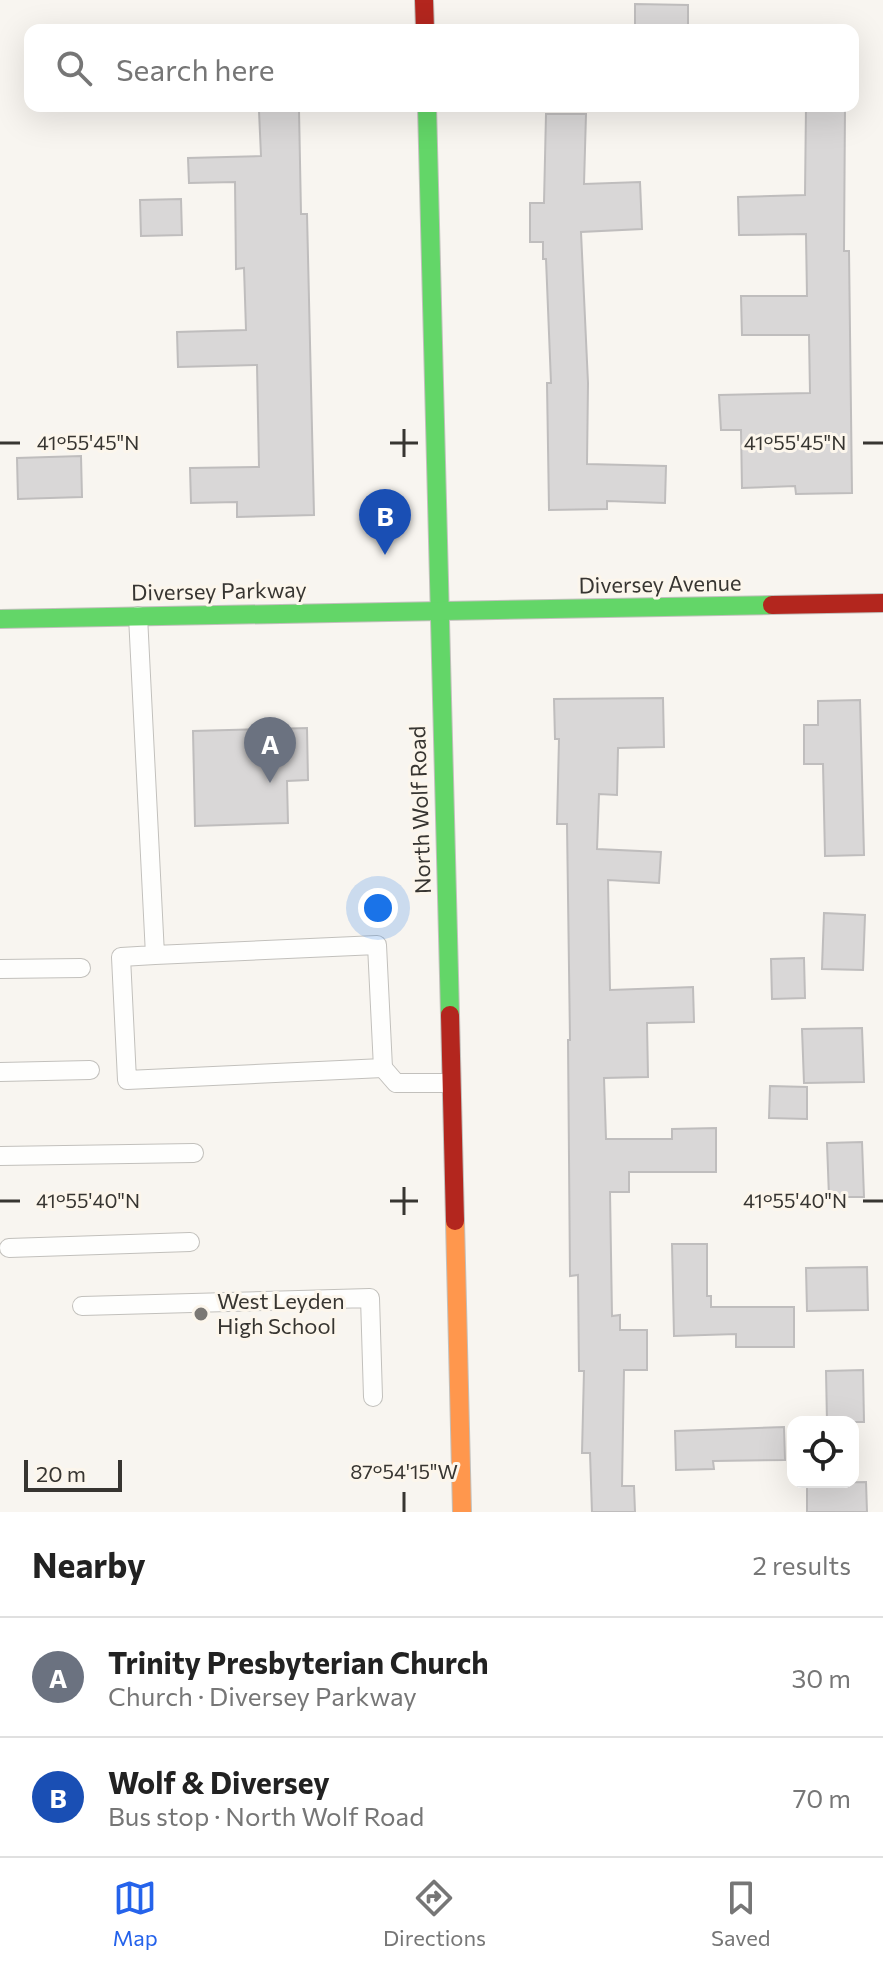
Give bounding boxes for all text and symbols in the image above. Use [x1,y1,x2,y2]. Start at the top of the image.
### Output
search box [24,24,859,112]
icon: search [52,46,96,90]
text: Search here [116,50,275,87]
text: 41°55'45"N [37,430,139,454]
text: 41°55'45"N [744,430,846,454]
pin: B [359,489,411,555]
street label: Diversey Avenue [578,569,742,598]
street label: Diversey Parkway [131,575,307,606]
pin: A [244,717,296,783]
street label: North Wolf Road [403,725,436,895]
your location [358,888,398,928]
text: 41°55'40"N [36,1188,140,1212]
text: 41°55'40"N [743,1188,847,1212]
place label: West Leyden High School [217,1287,345,1339]
marker: West Leyden High School [192,1305,210,1323]
map controls [787,1416,859,1488]
button: locate [787,1416,859,1488]
scale bar [24,1456,122,1492]
text: 87°54'15"W [350,1459,458,1483]
text: 20 m [36,1460,86,1487]
text: Nearby [32,1543,146,1585]
text: 2 results [753,1549,851,1580]
text: Trinity Presbyterian Church [108,1643,489,1680]
text: A [49,1662,67,1693]
text: 30 m [792,1662,851,1693]
text: Church · Diversey Parkway [108,1680,417,1711]
text: Wolf & Diversey [108,1763,330,1800]
text: B [49,1782,67,1813]
text: 70 m [793,1782,851,1813]
text: Bus stop · North Wolf Road [108,1800,424,1831]
tab: Map [113,1876,158,1951]
tab: Directions [383,1876,486,1951]
tab: Saved [711,1876,770,1951]

